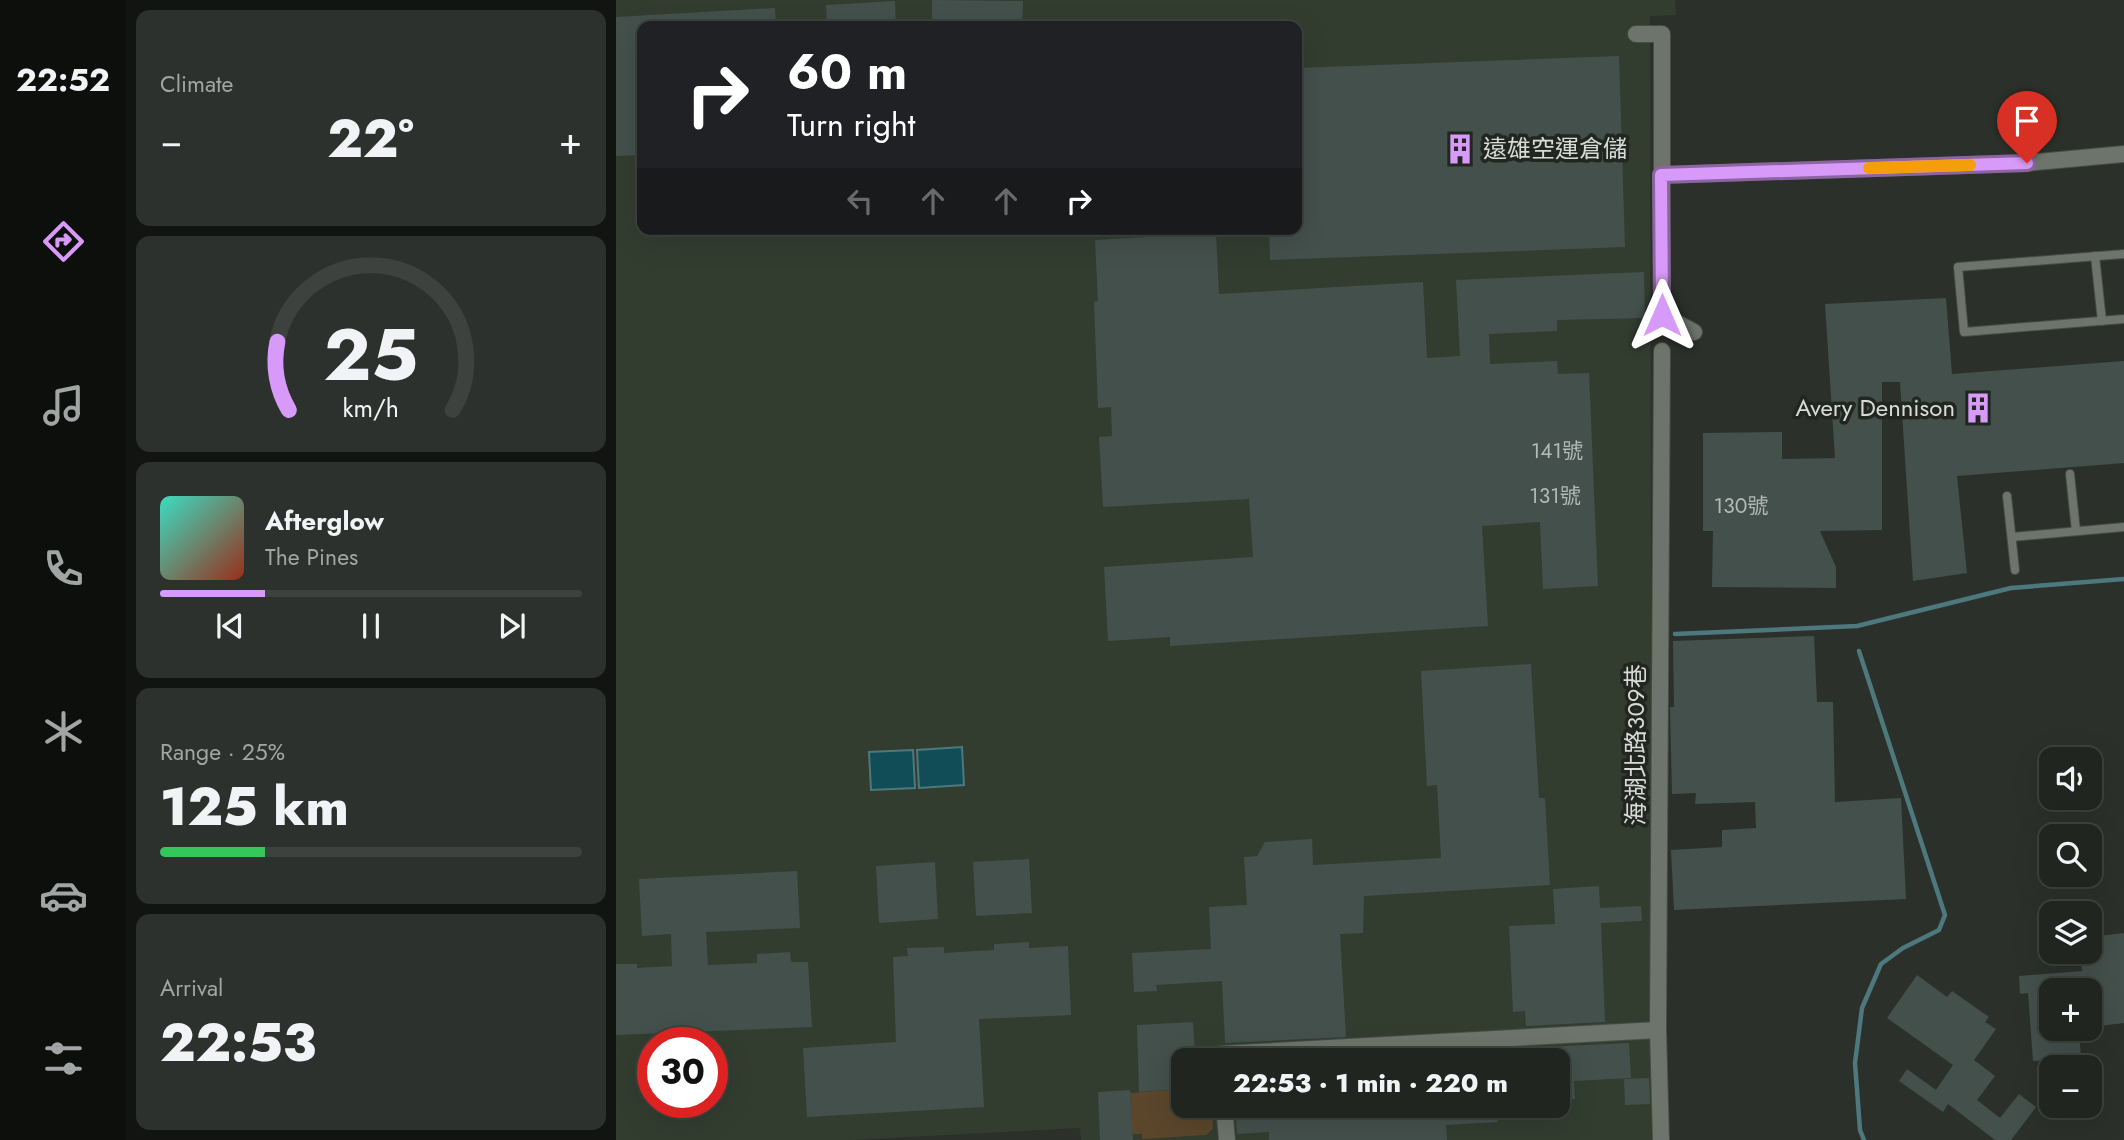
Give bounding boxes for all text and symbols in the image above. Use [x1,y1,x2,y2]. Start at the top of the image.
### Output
text: 60 m [787,37,907,107]
icon: right [672,49,763,140]
text: 22:52 [16,57,110,103]
text: Climate [160,67,233,101]
pin [1997,91,2057,163]
text: 22° [327,101,414,177]
text: Turn right [787,102,916,148]
icon: arrive [2008,102,2046,140]
text: − [160,113,182,168]
text: + [559,113,582,168]
place label: 遠雄空運倉儲 [1483,131,1627,166]
building icon: 遠雄空運倉儲 [1443,132,1477,166]
icon: left [841,182,879,220]
icon: ahead [914,182,952,220]
icon: ahead [987,182,1025,220]
icon: right [1060,182,1098,220]
icon: directions [39,217,88,266]
position arrow [1625,278,1699,352]
text: 25 [324,302,418,407]
icon: music [39,381,88,430]
text: km/h [343,390,399,426]
place label: Avery Dennison [1796,390,1955,425]
building icon: Avery Dennison [1961,391,1995,425]
house number: 141號 [1531,436,1583,466]
house number: 131號 [1529,481,1581,511]
house number: 130號 [1714,491,1768,521]
text: Afterglow [265,502,384,540]
text: The Pines [265,540,358,574]
icon: phone [39,544,88,593]
icon: previous [211,607,249,645]
icon: pause [352,607,390,645]
icon: next [493,607,531,645]
street label: 海湖北路309巷 [1618,664,1653,826]
icon: climate [39,707,88,756]
text: Range · 25% [160,735,285,769]
map controls [2039,747,2102,1118]
button: sound [2039,747,2102,810]
text: 125 km [160,769,349,845]
button: search [2039,824,2102,887]
icon: car [39,871,88,920]
button: layers [2039,901,2102,964]
text: Arrival [160,971,223,1005]
button: + [2039,978,2102,1041]
text: 22:53 [160,1005,316,1081]
speed limit sign: 30 [637,1027,728,1118]
icon: filters [39,1034,88,1083]
button: − [2039,1055,2102,1118]
text: 22:53 · 1 min · 220 m [1233,1064,1508,1102]

